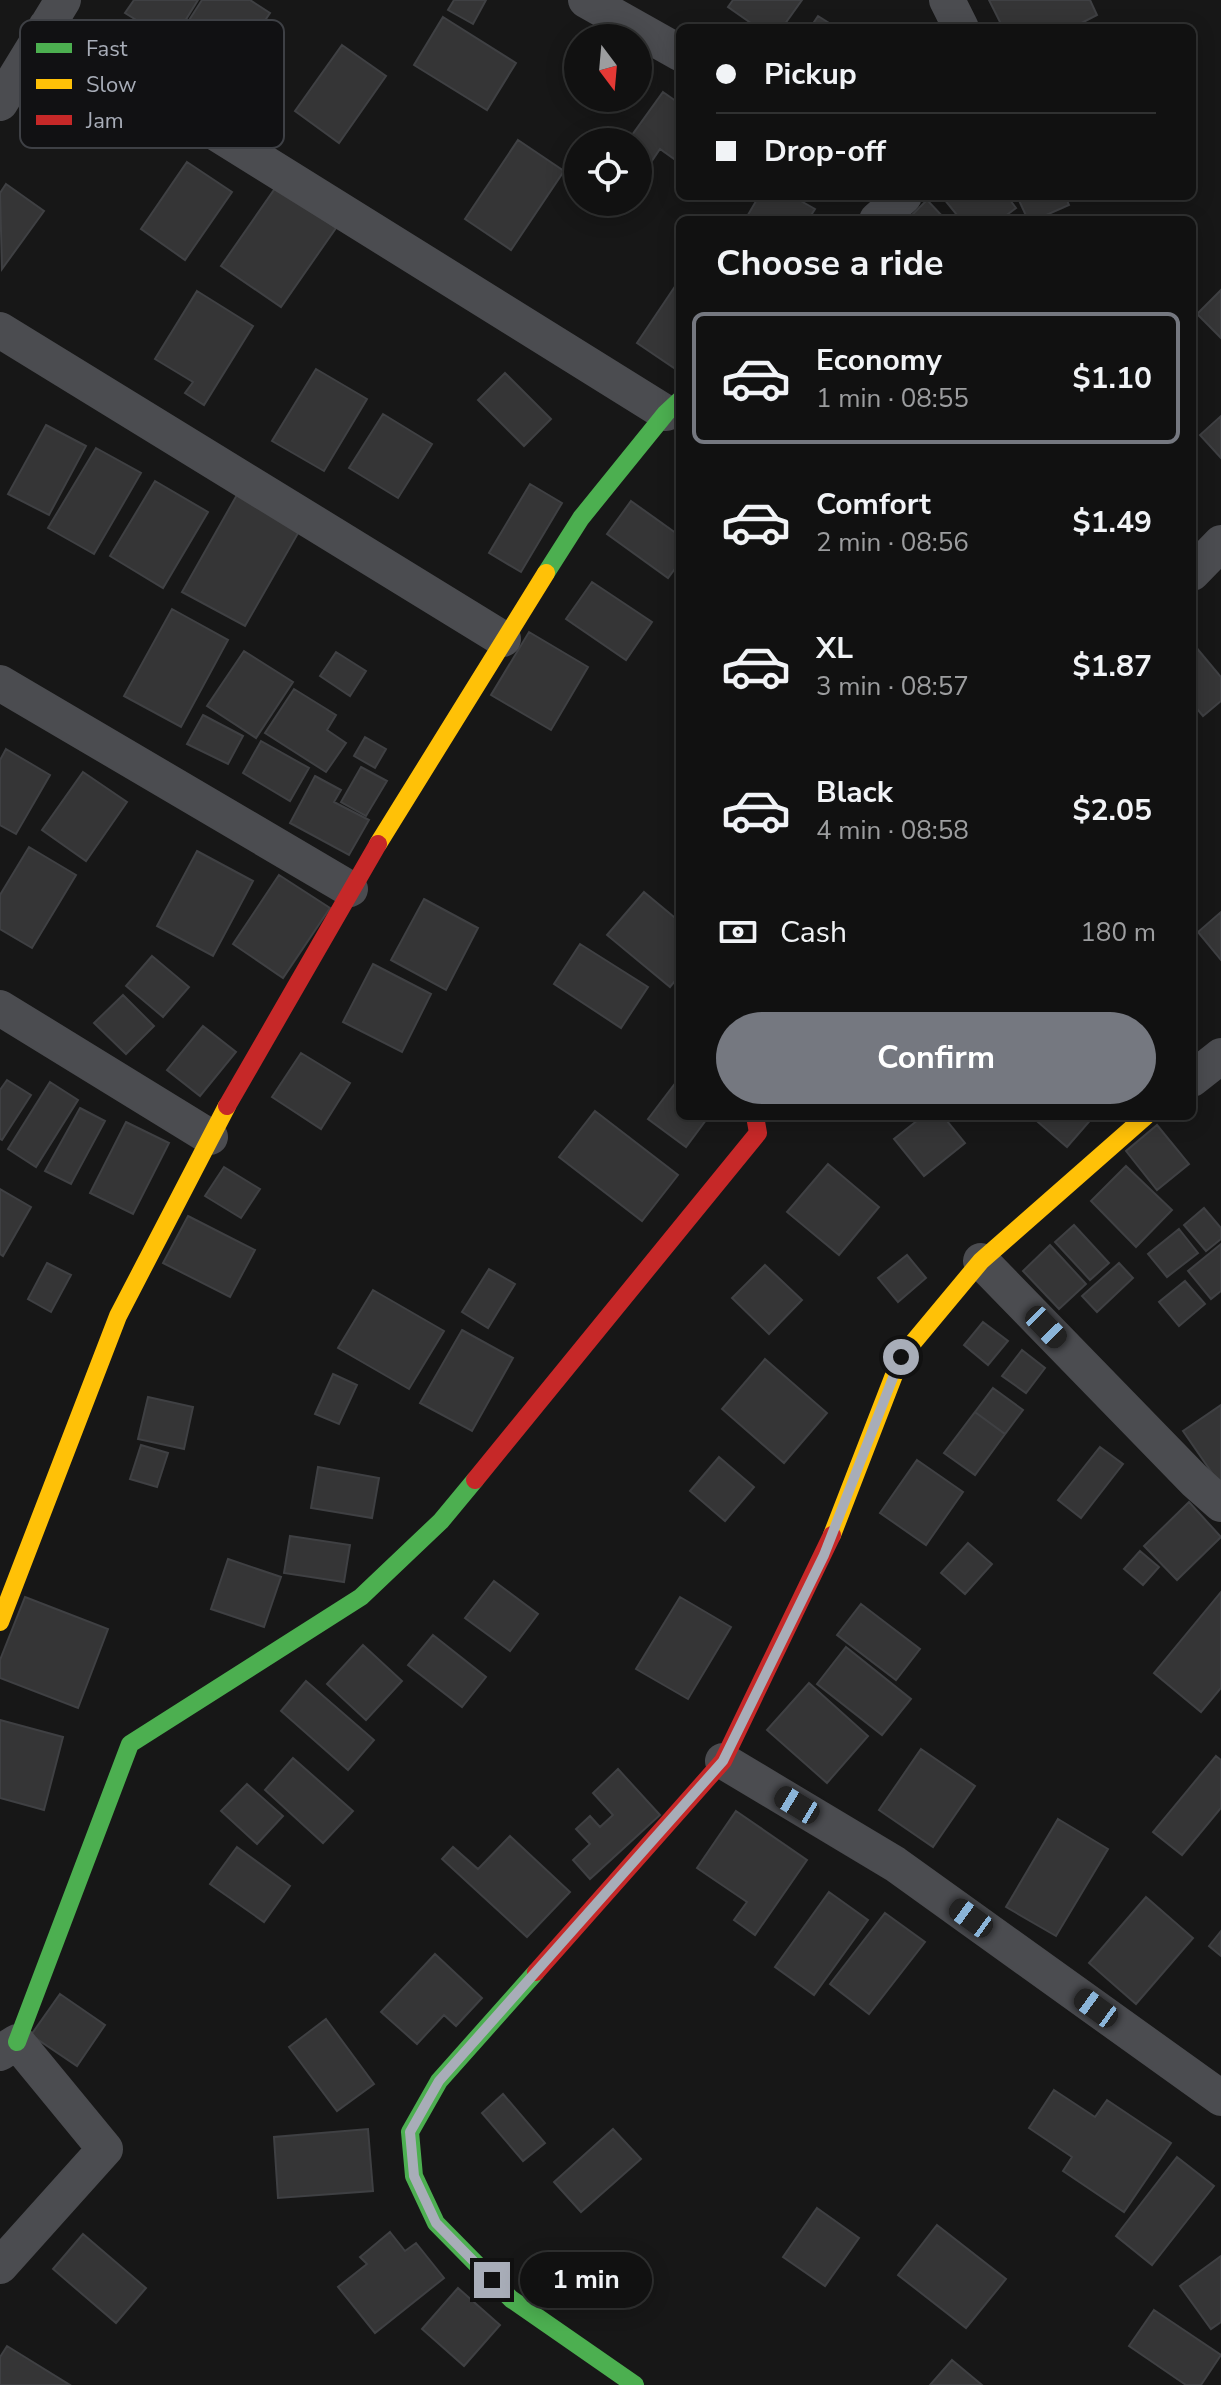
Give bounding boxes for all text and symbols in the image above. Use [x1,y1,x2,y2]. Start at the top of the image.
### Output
legend [20,20,284,148]
north arrow [564,24,652,112]
map controls [564,24,652,216]
text: Fast [86,34,128,64]
text: Pickup [764,54,857,95]
text: Slow [86,70,137,100]
text: Jam [85,106,124,136]
button: locate [564,128,652,216]
text: Drop-off [764,131,886,172]
text: Choose a ride [716,239,944,288]
text: Economy [816,340,942,381]
icon: car [720,342,792,414]
text: $1.10 [1073,358,1152,399]
text: 1 min · 08:55 [816,381,969,416]
text: Comfort [816,484,931,525]
icon: car [720,486,792,558]
text: $1.49 [1073,502,1152,543]
text: 2 min · 08:56 [816,525,969,560]
text: XL [816,628,853,669]
icon: car [720,630,792,702]
text: $1.87 [1073,646,1152,687]
text: 3 min · 08:57 [816,669,969,704]
text: Black [816,772,893,813]
icon: car [720,774,792,846]
text: $2.05 [1073,790,1152,831]
text: 4 min · 08:58 [816,813,969,848]
icon: cash [716,910,760,954]
text: Cash [780,912,847,953]
text: 180 m [1080,915,1156,950]
button: Confirm [716,1012,1156,1104]
car [1021,1301,1071,1353]
route start [883,1339,919,1375]
car [770,1782,824,1828]
car [945,1894,997,1942]
car [1070,1984,1122,2032]
callout: 1 min [520,2252,652,2308]
route end [474,2262,510,2298]
text: 1 min [552,2262,620,2297]

